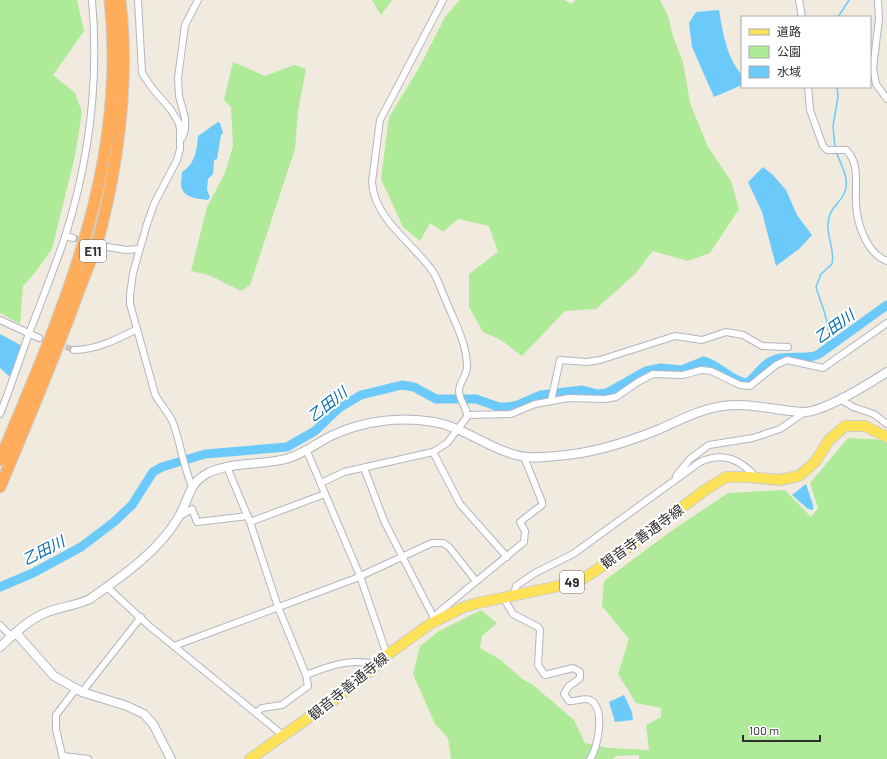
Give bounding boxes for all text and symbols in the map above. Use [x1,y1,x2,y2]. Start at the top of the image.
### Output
legend [741,16,871,88]
text: 道路 [777,24,801,38]
text: 公園 [777,44,801,58]
text: 水域 [777,64,801,78]
road number: E11 [80,240,106,262]
water label: 乙田川 [811,304,859,347]
water label: 乙田川 [304,382,352,425]
street label: 観音寺善通寺線 [597,500,687,572]
water label: 乙田川 [19,531,69,568]
road number: 49 [560,571,584,593]
street label: 観音寺善通寺線 [305,649,391,723]
scale bar [743,717,820,743]
text: 100 m [749,723,779,737]

